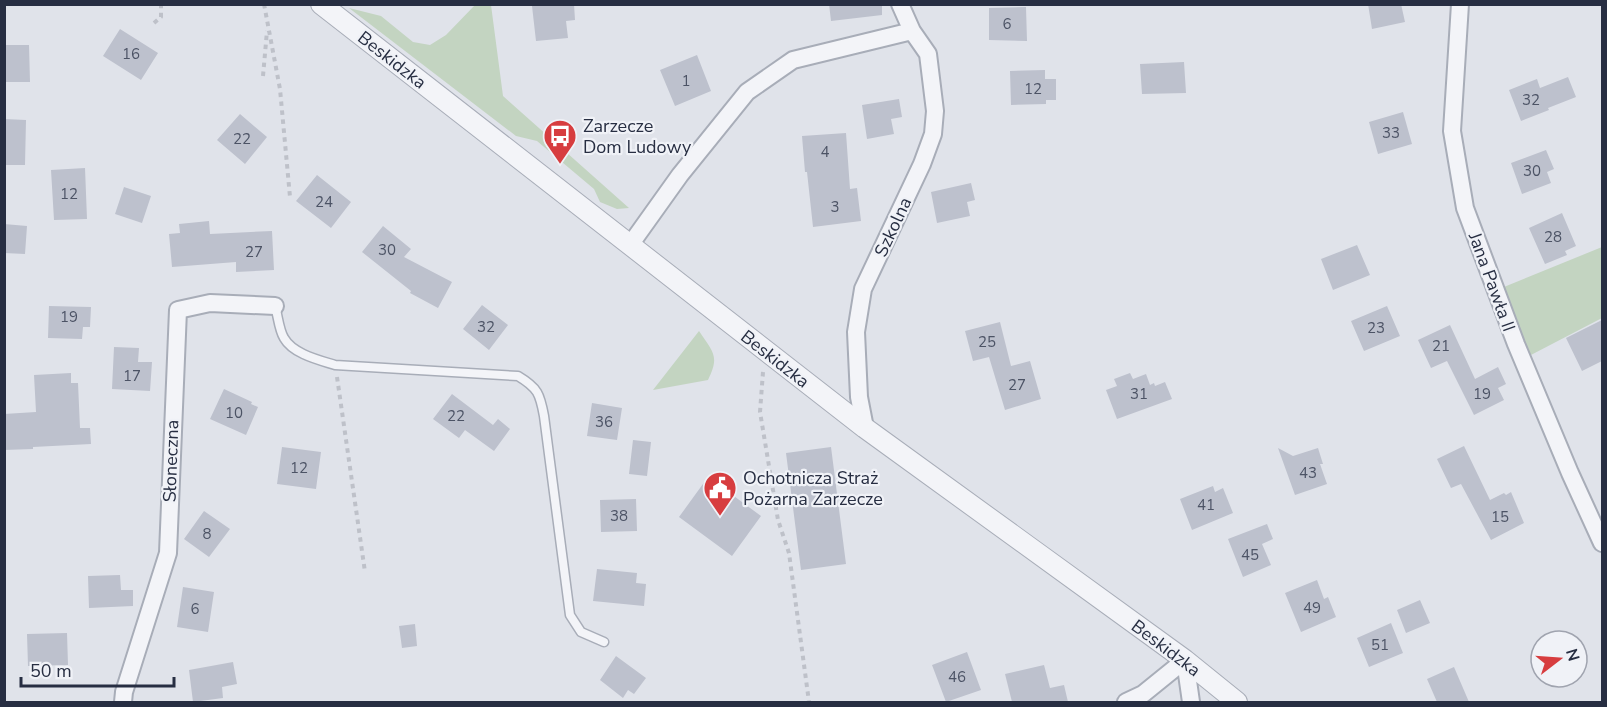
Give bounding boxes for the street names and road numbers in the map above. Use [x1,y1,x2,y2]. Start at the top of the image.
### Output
street label: Beskidzka [353,26,431,94]
street label: Szkolna [869,193,917,261]
street label: Jana Pawła II [1463,228,1521,335]
street label: Beskidzka [736,325,814,393]
street label: Słoneczna [158,419,184,503]
street label: Beskidzka [1126,614,1206,682]

